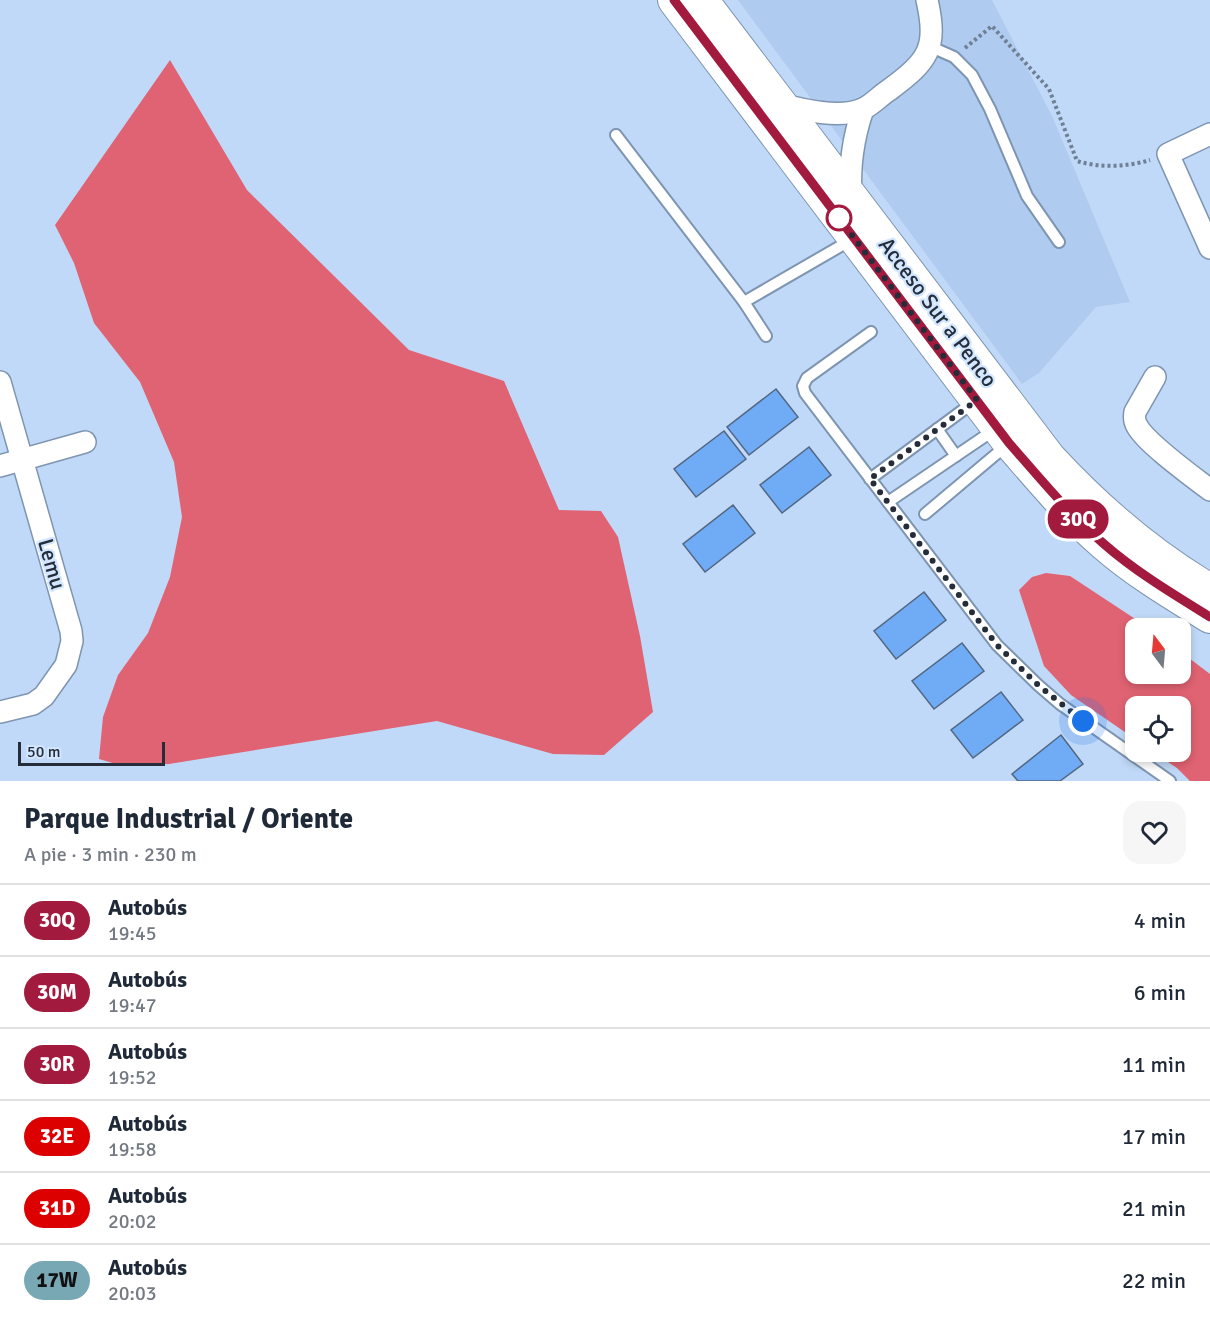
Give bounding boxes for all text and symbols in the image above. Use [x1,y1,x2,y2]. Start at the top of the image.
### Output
unlabelled marker [826,205,852,231]
street label: Acceso Sur a Penco [873,232,1003,392]
line badge: 30Q [1044,500,1112,538]
text: 30Q [1060,506,1096,532]
street label: Lemu [32,536,72,592]
north arrow [1125,618,1191,684]
map controls [1125,618,1191,762]
button: locate [1125,696,1191,762]
your location [1068,706,1098,736]
scale bar [18,739,165,766]
text: 50 m [27,742,61,762]
button: heart [1123,801,1186,864]
text: Parque Industrial / Oriente [24,802,353,836]
text: A pie · 3 min · 230 m [24,842,197,867]
text: Autobús [108,894,187,921]
text: 30Q [39,907,75,933]
text: 4 min [1134,907,1186,934]
text: 19:45 [108,921,157,946]
text: Autobús [108,966,187,993]
text: 30M [37,979,77,1005]
text: 6 min [1134,979,1186,1006]
text: 19:47 [108,993,157,1018]
text: Autobús [108,1038,187,1065]
text: 30R [39,1051,75,1077]
text: 11 min [1122,1051,1186,1078]
text: 19:52 [108,1065,157,1090]
text: Autobús [108,1110,187,1137]
text: 32E [40,1123,74,1149]
text: 17 min [1122,1123,1186,1150]
text: 19:58 [108,1137,157,1162]
text: Autobús [108,1182,187,1209]
text: 31D [39,1195,75,1221]
text: 21 min [1122,1195,1186,1222]
text: 20:02 [108,1209,157,1234]
text: Autobús [108,1254,187,1281]
text: 17W [36,1267,78,1293]
text: 22 min [1122,1267,1186,1294]
text: 20:03 [108,1281,157,1306]

